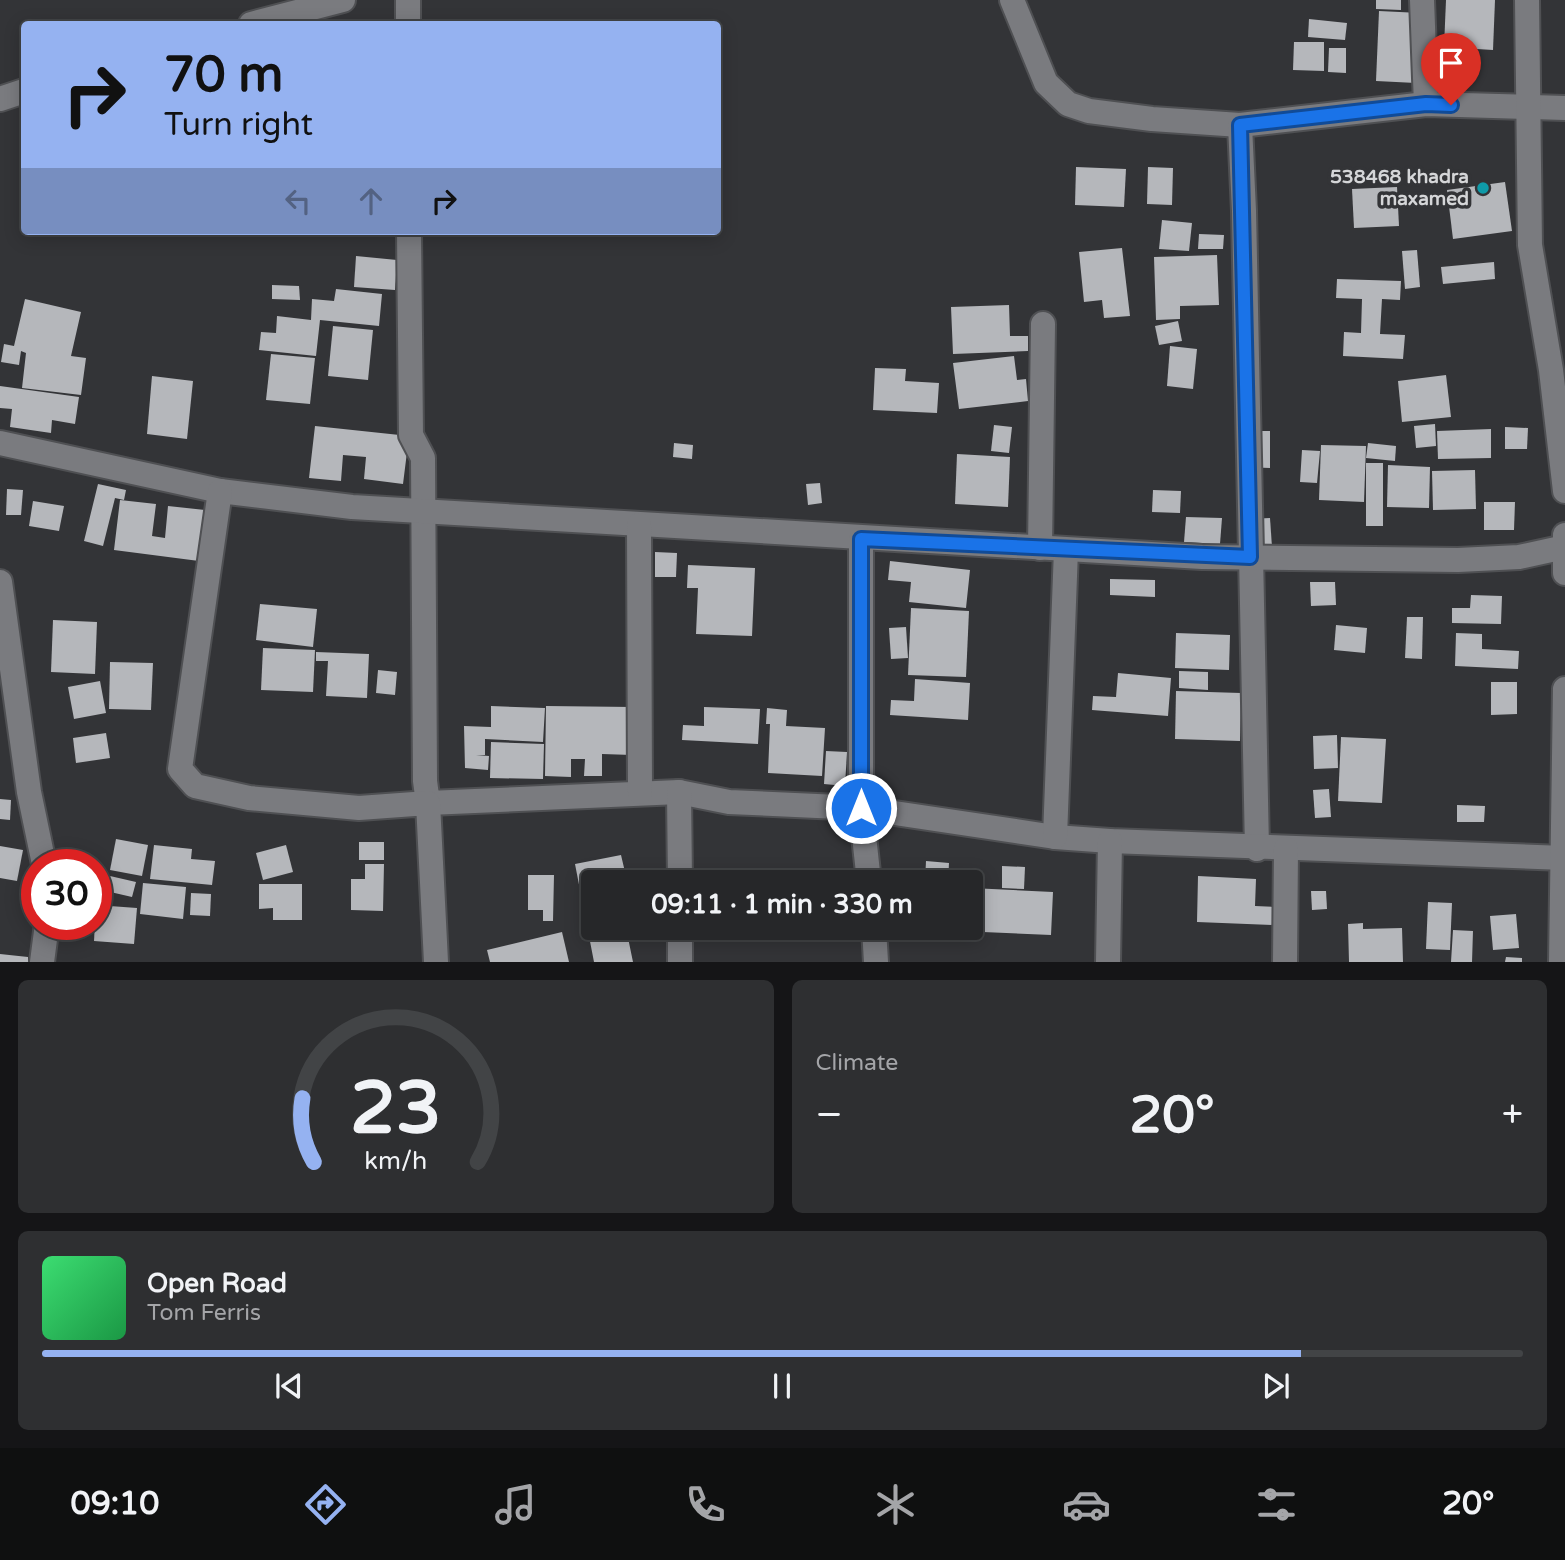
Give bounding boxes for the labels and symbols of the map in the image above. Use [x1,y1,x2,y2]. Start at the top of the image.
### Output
pin [1421,33,1481,105]
place label: 538468 khadra maxamed [1330,166,1469,210]
marker: 538468 khadra maxamed [1475,180,1491,196]
position arrow [824,771,898,845]
speed limit sign: 30 [21,849,112,940]

